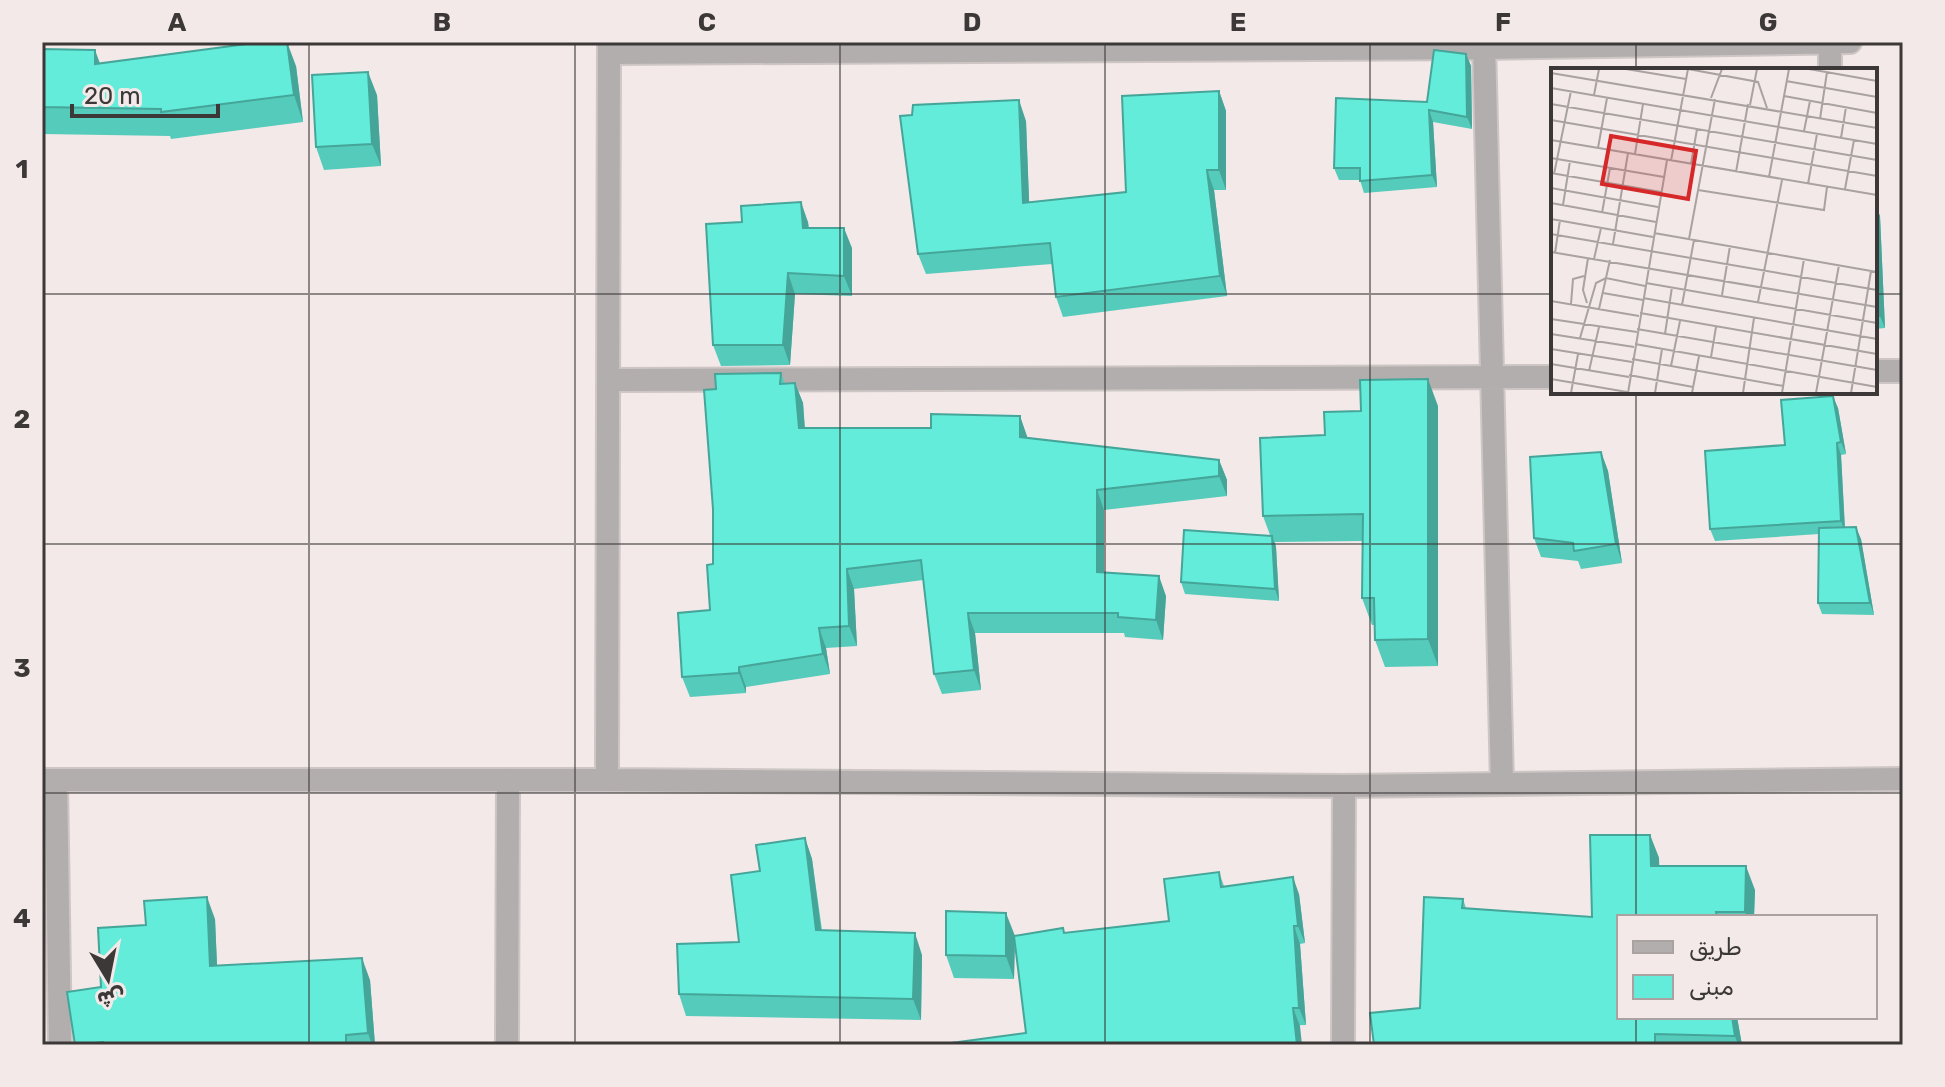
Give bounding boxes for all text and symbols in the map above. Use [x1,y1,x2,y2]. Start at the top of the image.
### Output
text: A [168,7,187,38]
text: B [433,7,451,38]
text: C [698,7,716,38]
text: D [963,7,981,38]
text: E [1230,7,1246,38]
text: F [1495,7,1511,38]
text: G [1759,7,1777,38]
scale bar [72,68,218,118]
inset map [1551,68,1877,394]
text: 20 m [84,82,141,110]
text: 1 [16,154,28,185]
text: 2 [14,404,30,435]
text: 3 [13,653,31,684]
text: 4 [13,903,31,934]
legend [1617,915,1877,1019]
text: طريق [1689,933,1742,961]
north arrow [68,939,148,1019]
text: مبنى [1689,973,1734,1001]
text: ش [95,982,127,1014]

